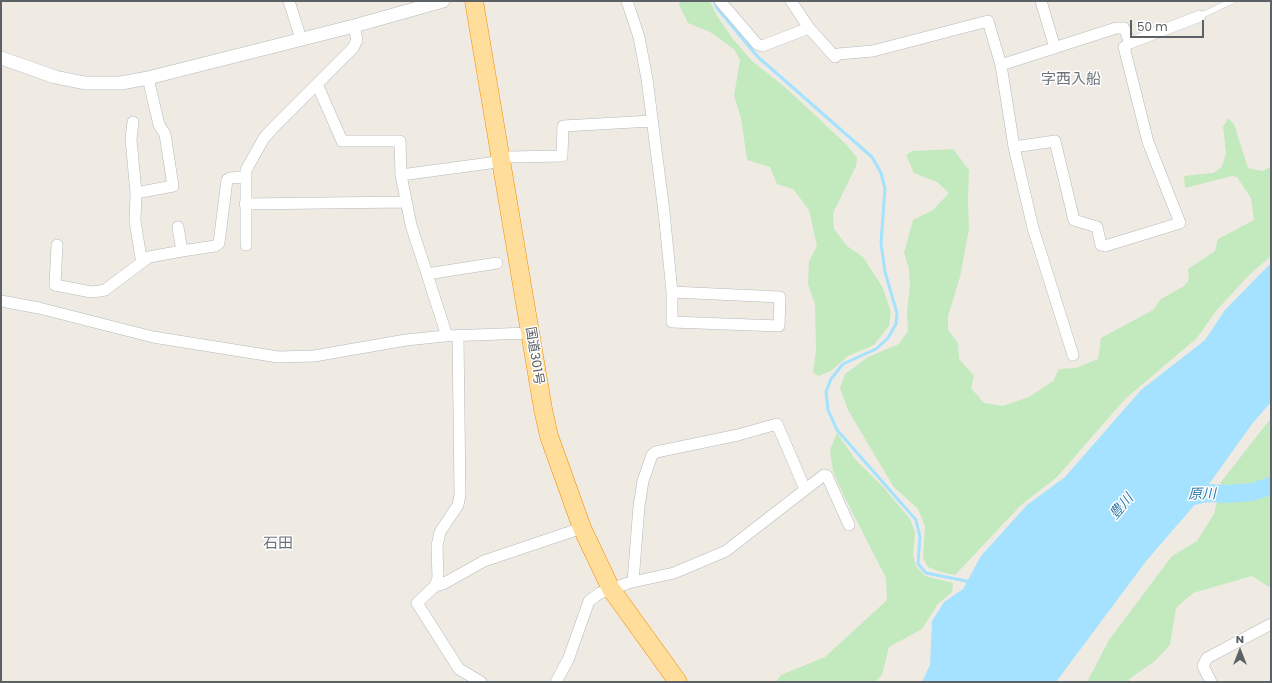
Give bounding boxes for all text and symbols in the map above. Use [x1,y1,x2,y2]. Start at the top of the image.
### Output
scale bar [1132,12,1206,38]
text: 50 m [1137,18,1168,35]
district label: 字西入船 [1041,71,1101,89]
street label: 国道301号 [522,326,546,386]
water label: 原川 [1188,486,1216,504]
water label: 豊川 [1107,491,1137,523]
district label: 石田 [263,535,293,553]
north arrow [1220,631,1260,671]
text: N [1236,631,1244,647]

